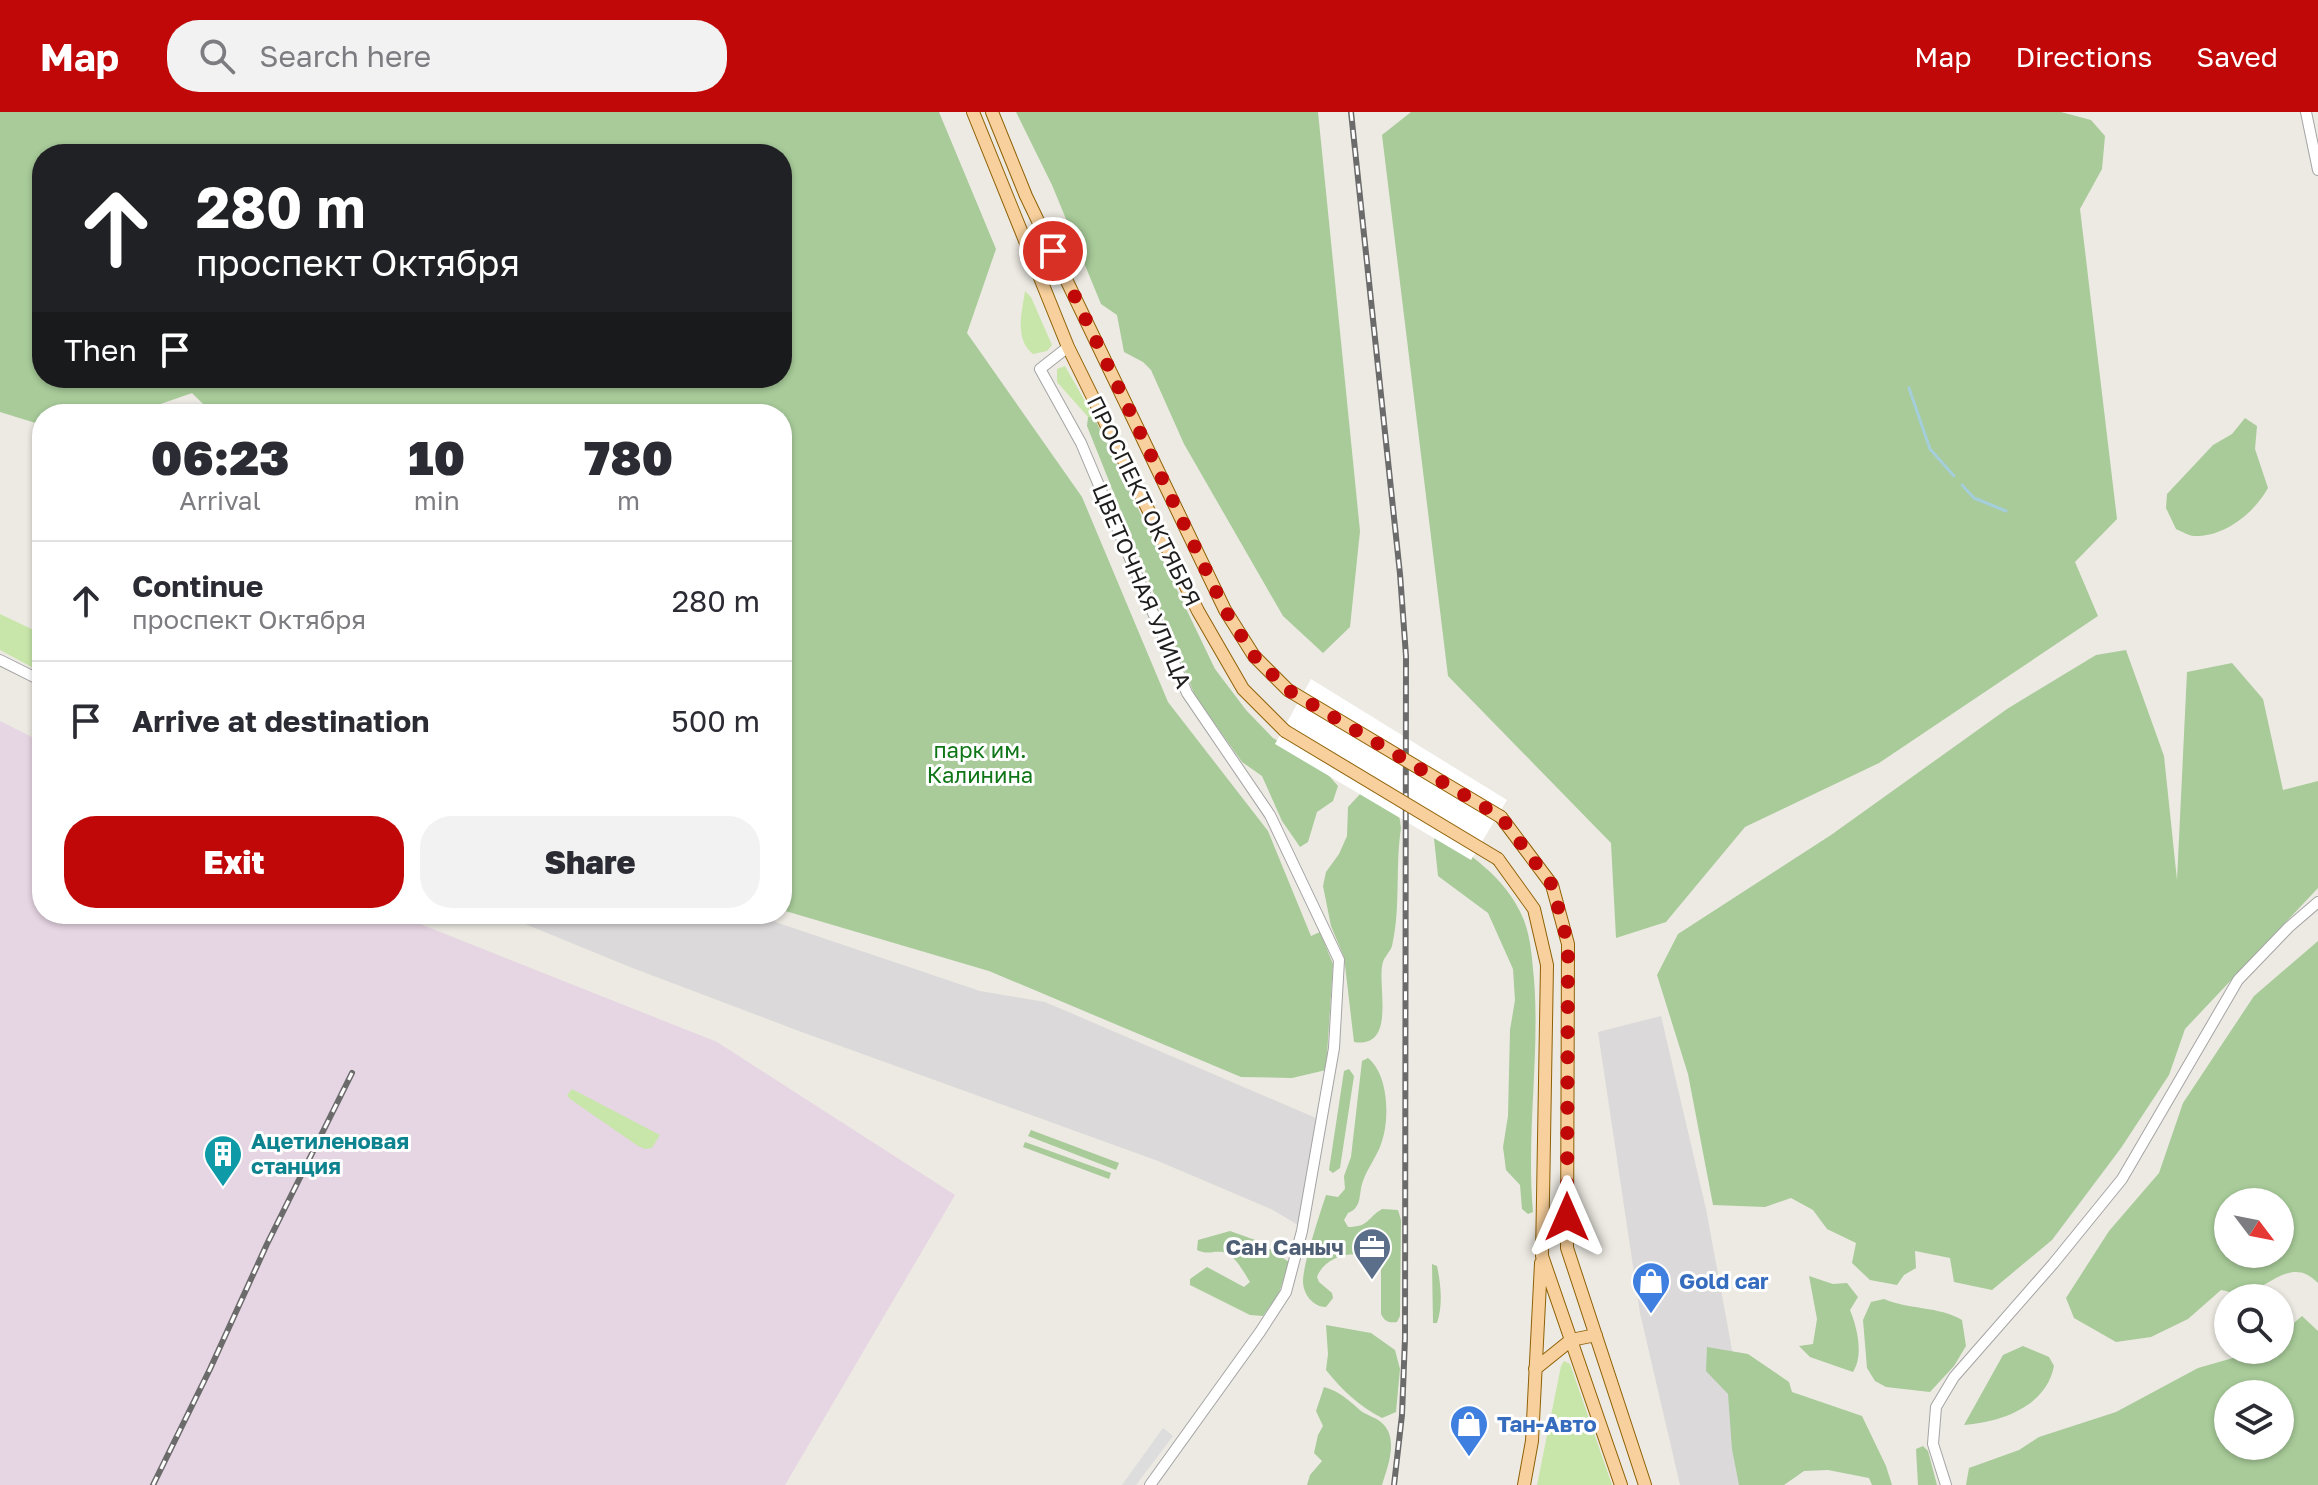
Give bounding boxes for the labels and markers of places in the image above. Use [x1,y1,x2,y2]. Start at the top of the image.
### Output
pin [1019,217,1087,285]
place label: Ацетиленовая станция [251,1127,409,1179]
building icon: Ацетиленовая станция [202,1133,244,1188]
office icon: Сан Саныч [1351,1226,1393,1281]
place label: Сан Саныч [1226,1233,1344,1260]
shop icon: Gold car [1630,1260,1672,1315]
place label: Gold car [1679,1267,1769,1294]
shop icon: Тан-Авто [1448,1403,1490,1458]
place label: Тан-Авто [1497,1410,1597,1437]

